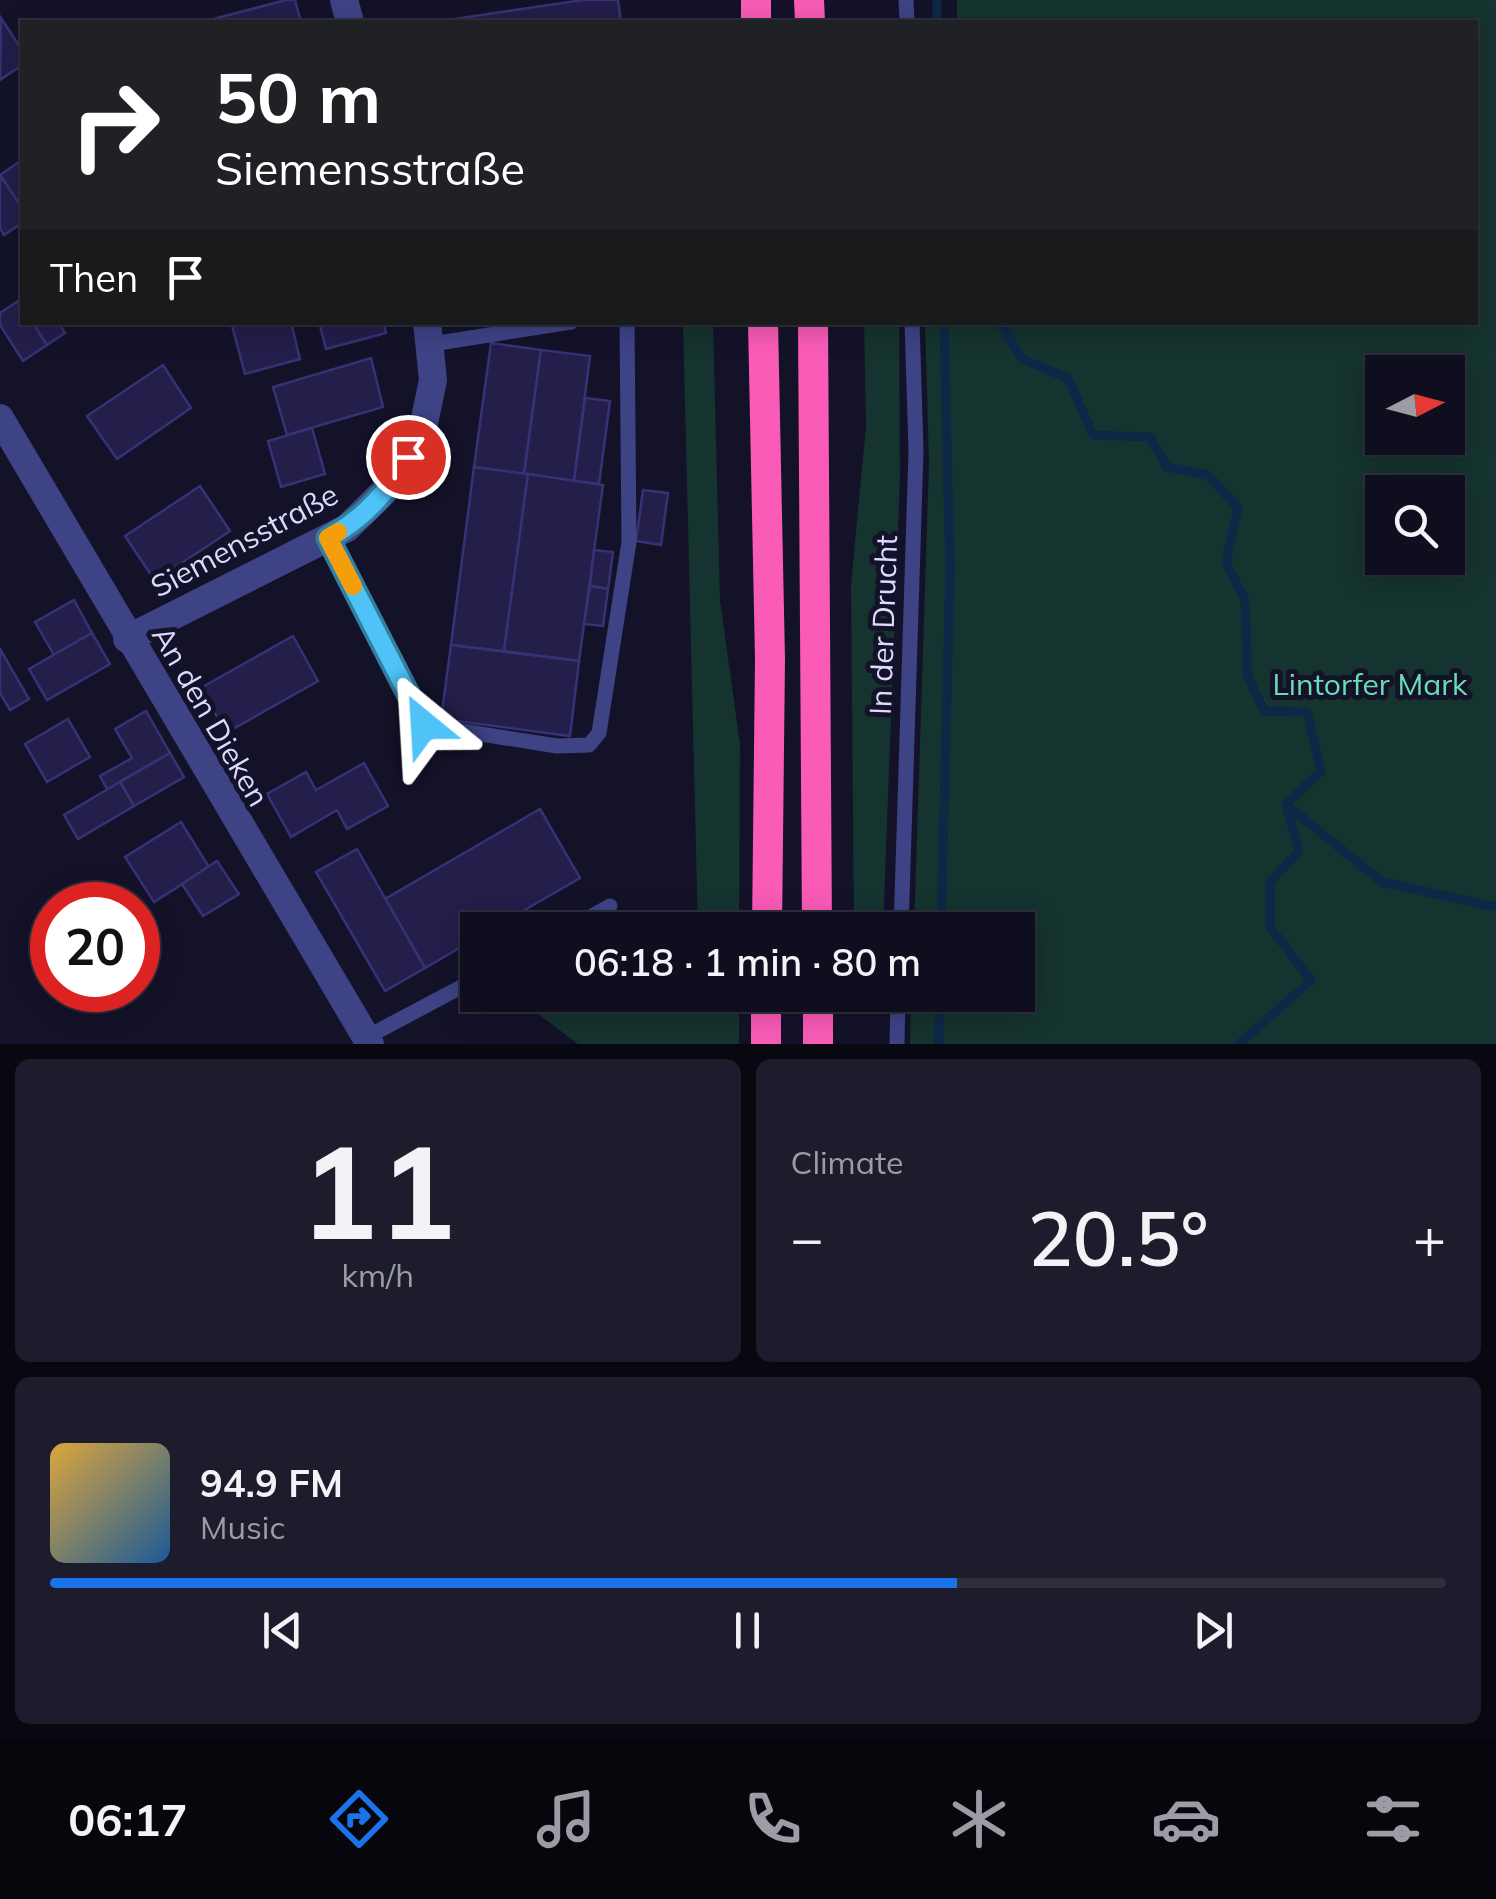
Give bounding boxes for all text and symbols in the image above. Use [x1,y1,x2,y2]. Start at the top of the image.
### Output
text: 50 m [215,53,381,141]
icon: right [50,60,180,190]
text: Siemensstraße [215,140,525,196]
icon: arrive [158,250,213,305]
text: Then [50,254,138,302]
north arrow [1365,355,1465,455]
map controls [1365,355,1465,575]
pin [366,415,451,500]
icon: arrive [381,430,436,485]
street label: Siemensstraße [144,475,344,605]
button: search [1365,475,1465,575]
street label: In der Drucht [861,535,905,715]
street label: An den Dieken [144,619,278,813]
park label: Lintorfer Mark [1272,665,1468,703]
position arrow [372,673,476,777]
speed limit sign: 20 [30,882,160,1012]
text: 06:18 · 1 min · 80 m [574,938,921,986]
text: 11 [300,1108,456,1272]
text: Climate [791,1142,903,1182]
text: 20.5° [1028,1191,1209,1285]
text: − [791,1203,824,1272]
text: + [1413,1203,1446,1272]
text: km/h [342,1255,414,1295]
text: 94.9 FM [200,1459,343,1507]
text: Music [200,1507,285,1547]
icon: previous [255,1603,310,1658]
icon: pause [720,1603,775,1658]
icon: next [1186,1603,1241,1658]
icon: directions [324,1784,394,1854]
icon: music [531,1784,601,1854]
icon: phone [738,1784,808,1854]
icon: climate [944,1784,1014,1854]
icon: car [1151,1784,1221,1854]
icon: filters [1358,1784,1428,1854]
text: 06:17 [68,1791,188,1847]

